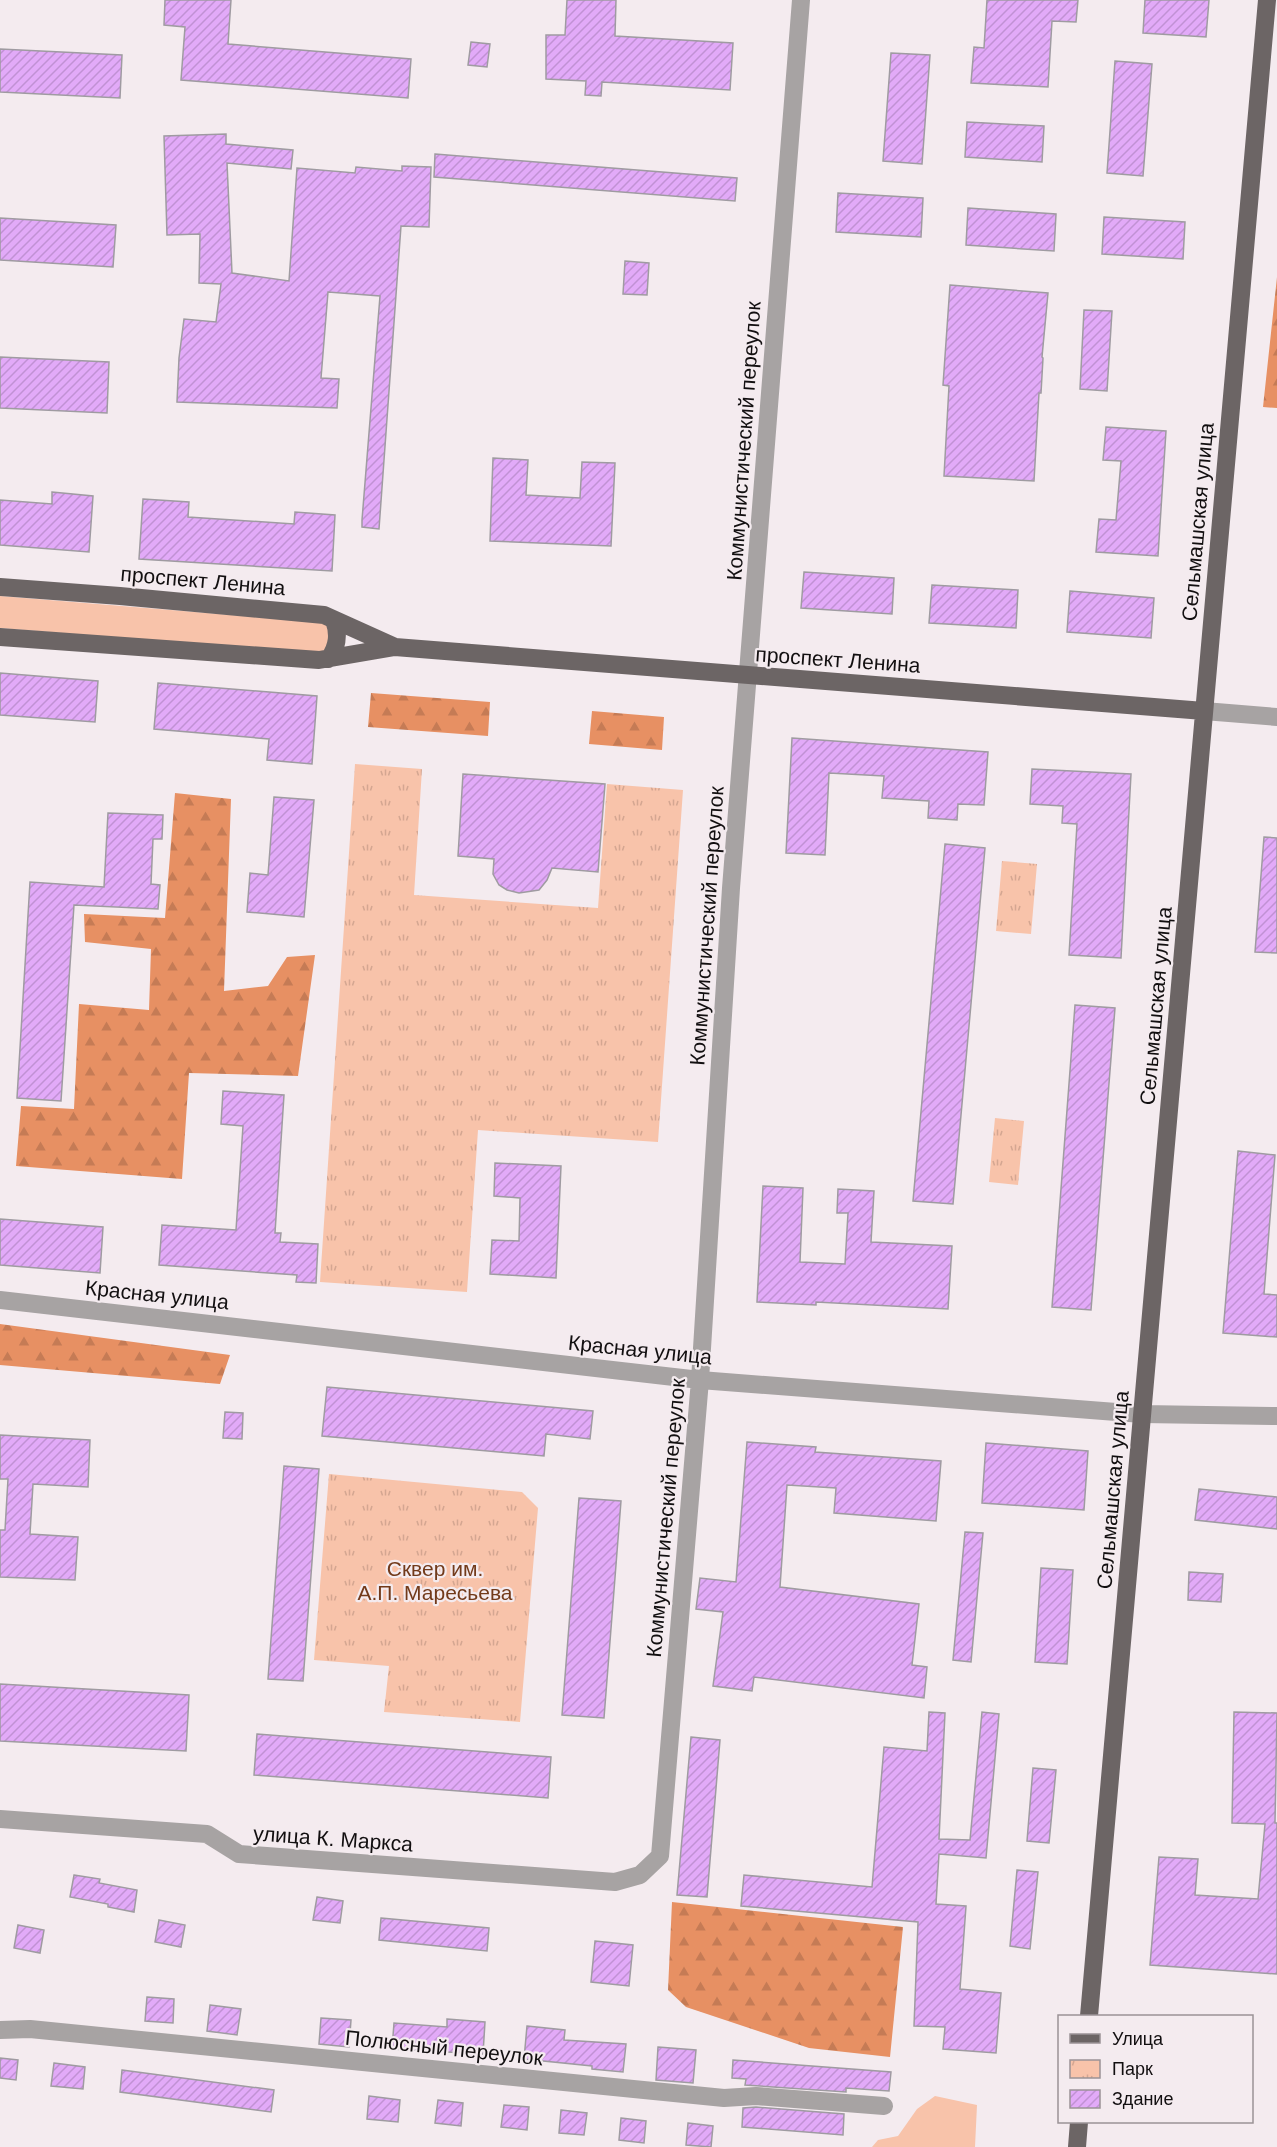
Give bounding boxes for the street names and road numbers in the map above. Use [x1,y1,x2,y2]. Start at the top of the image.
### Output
street label: Коммунистический переулок [722,300,765,581]
street label: Сельмашская улица [1177,421,1218,622]
street label: проспект Ленина [120,562,287,599]
street label: проспект Ленина [755,642,922,677]
street label: Коммунистический переулок [685,785,728,1066]
street label: Сельмашская улица [1135,905,1176,1106]
street label: Красная улица [84,1276,230,1314]
street label: Красная улица [567,1331,713,1369]
street label: Коммунистический переулок [642,1377,689,1658]
street label: Сельмашская улица [1092,1389,1133,1590]
street label: улица К. Маркса [252,1821,414,1856]
street label: Полюсный переулок [344,2026,545,2069]

